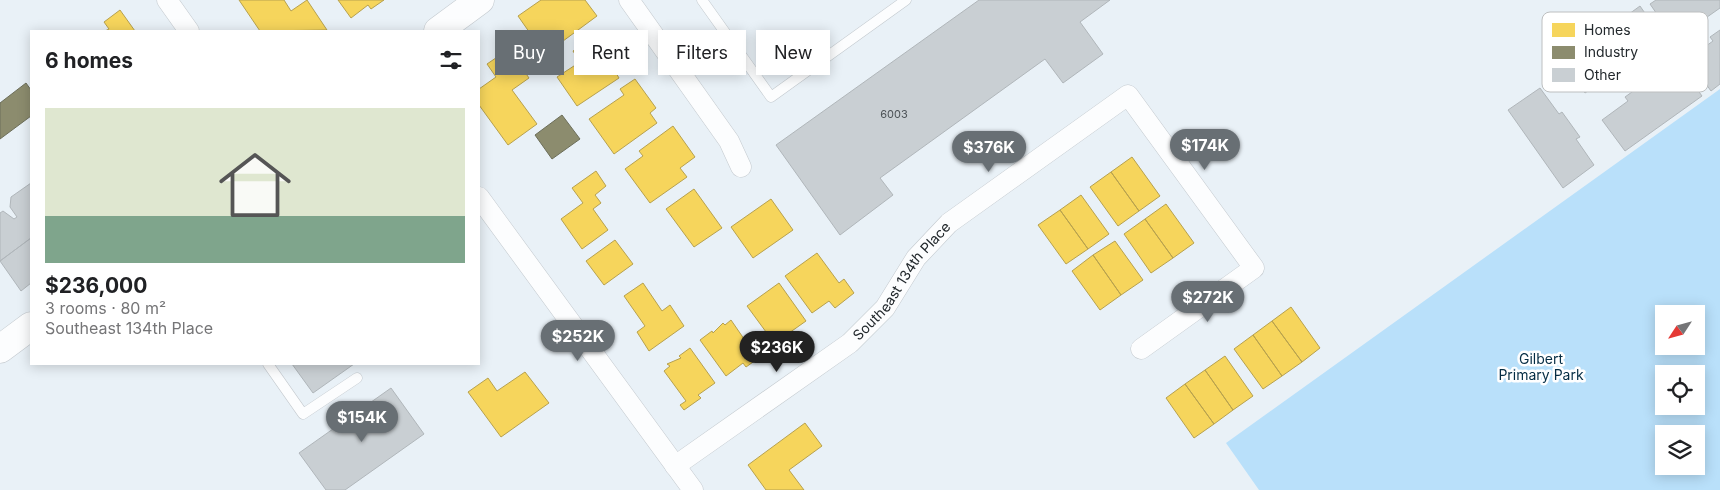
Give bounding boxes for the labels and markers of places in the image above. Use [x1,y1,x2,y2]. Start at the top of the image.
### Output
pin: $174K [1170,128,1240,171]
pin: $376K [954,130,1024,173]
pin: $272K [1173,280,1243,323]
pin: $252K [543,320,613,362]
pin: $236K [742,330,812,373]
pin: $154K [327,400,397,443]

